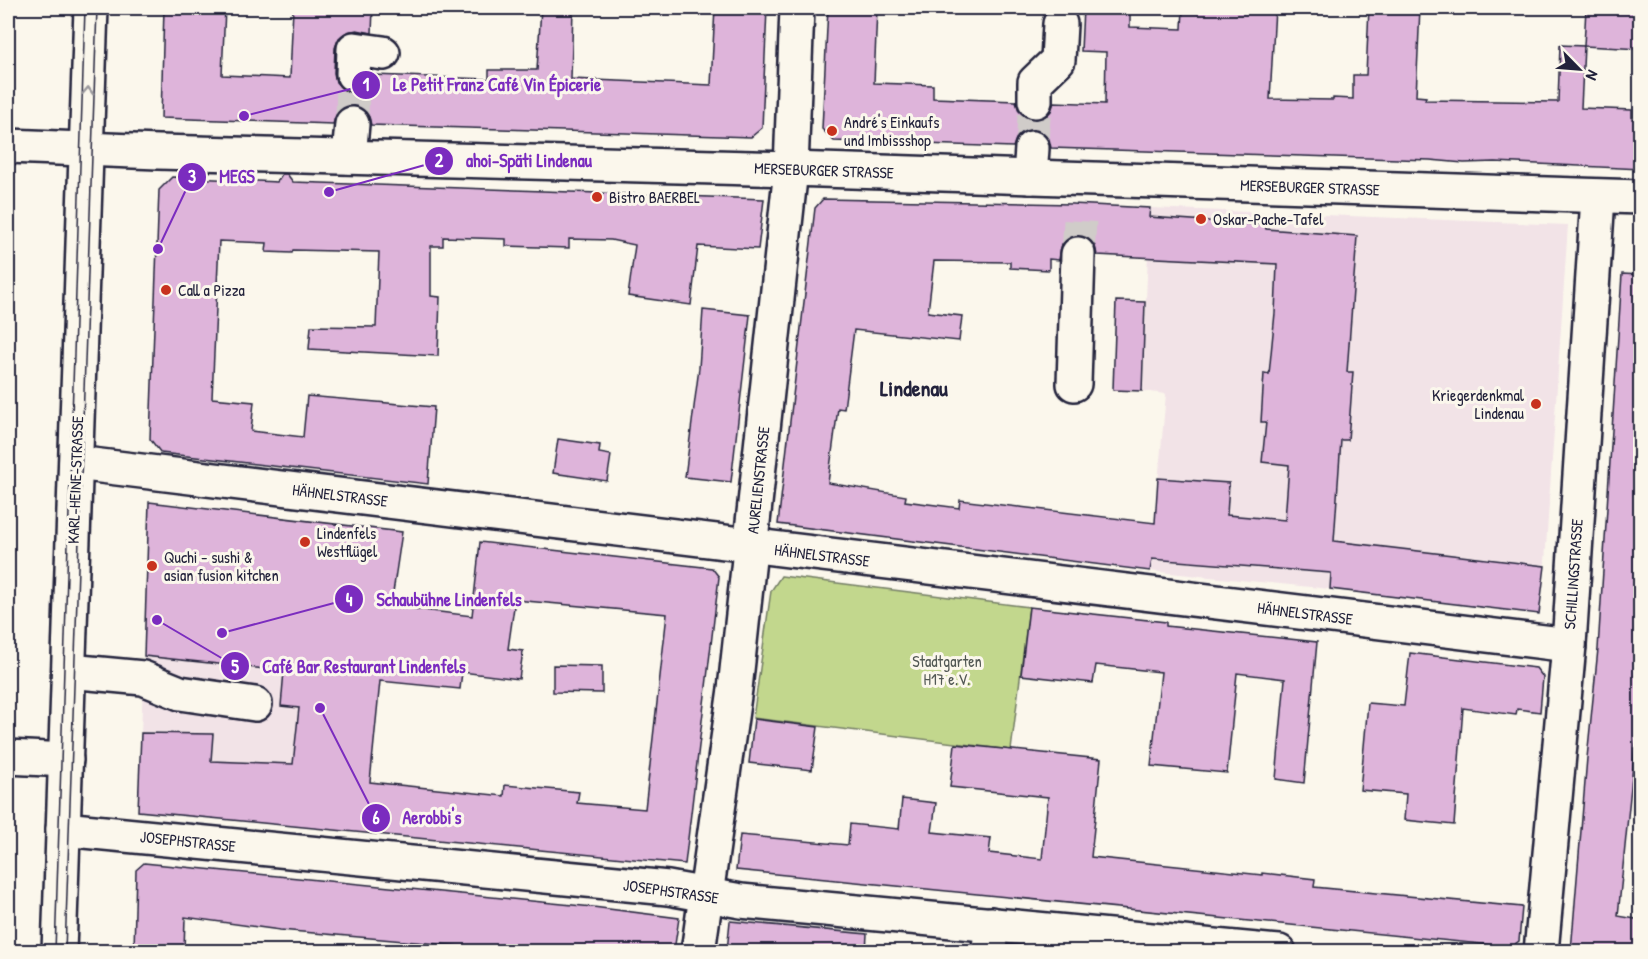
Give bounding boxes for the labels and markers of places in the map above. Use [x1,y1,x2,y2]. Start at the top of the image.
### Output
callout: Le Petit Franz Café Vin Épicerie [351,67,613,103]
place label: André's Einkaufs und Imbissshop [844,111,939,151]
marker: André's Einkaufs und Imbissshop [825,124,839,138]
callout: ahoi-Späti Lindenau [424,143,604,179]
callout: MEGS [177,159,267,195]
place label: Bistro BAERBEL [609,186,700,208]
marker: Bistro BAERBEL [590,190,604,204]
place label: Oskar-Pache-Tafel [1213,208,1324,230]
marker: Oskar-Pache-Tafel [1194,212,1208,226]
place label: Call a Pizza [178,279,245,301]
marker: Call a Pizza [159,283,173,297]
place label: Kriegerdenkmal Lindenau [1432,384,1525,424]
marker: Kriegerdenkmal Lindenau [1529,397,1543,411]
place label: Lindenfels Westflügel [317,522,378,562]
marker: Lindenfels Westflügel [298,535,312,549]
place label: Quchi - sushi & asian fusion kitchen [164,546,279,586]
marker: Quchi - sushi & asian fusion kitchen [145,559,159,573]
callout: Schaubühne Lindenfels [334,581,534,617]
callout: Café Bar Restaurant Lindenfels [220,648,478,684]
callout: Aerobbi's [361,800,474,836]

